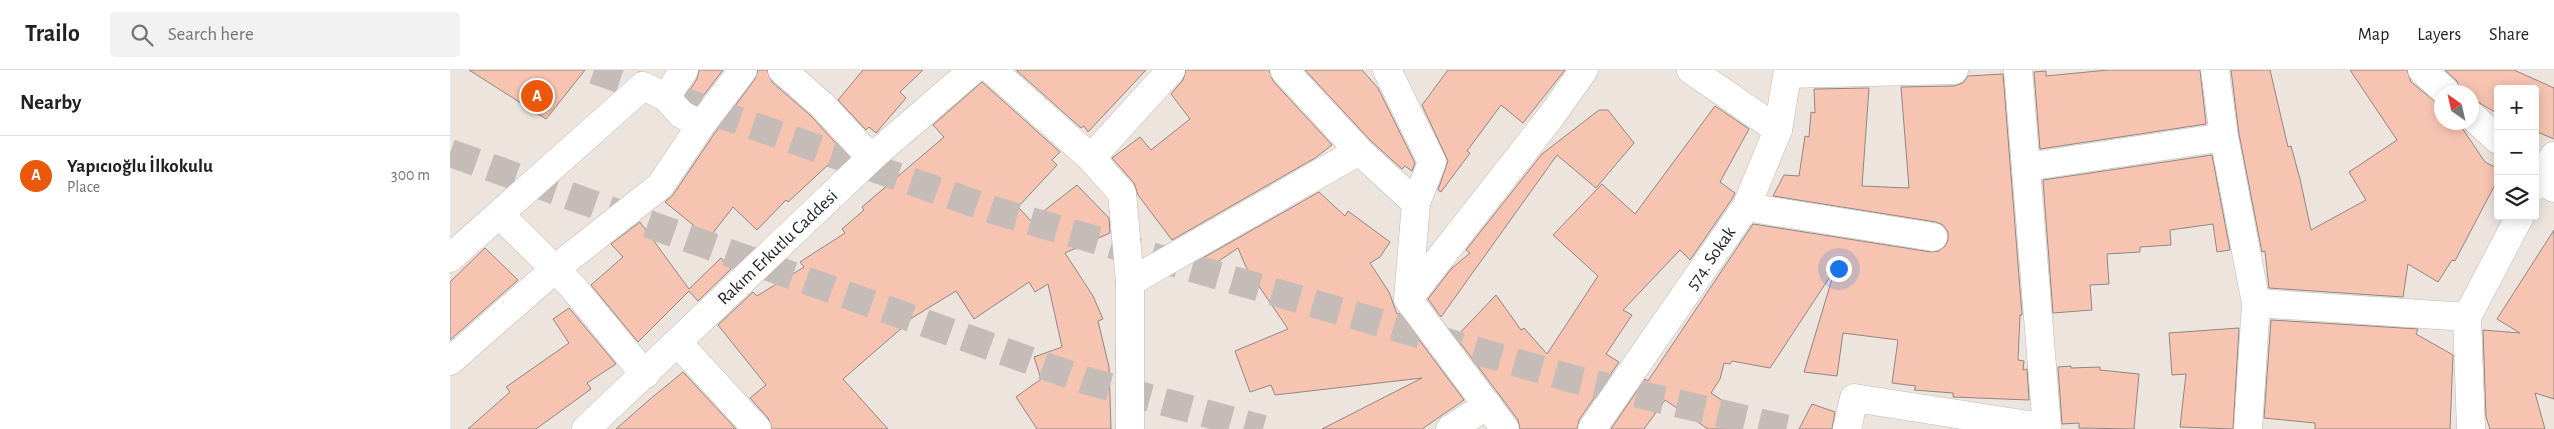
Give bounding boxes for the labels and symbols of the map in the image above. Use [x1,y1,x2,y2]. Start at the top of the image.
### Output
pin: A [521,77,553,115]
north arrow [2434,85,2479,130]
street label: Rakım Erkutlu Caddesi [715,187,841,309]
street label: 574. Sokak [1683,223,1740,293]
your location [1826,256,1852,282]

